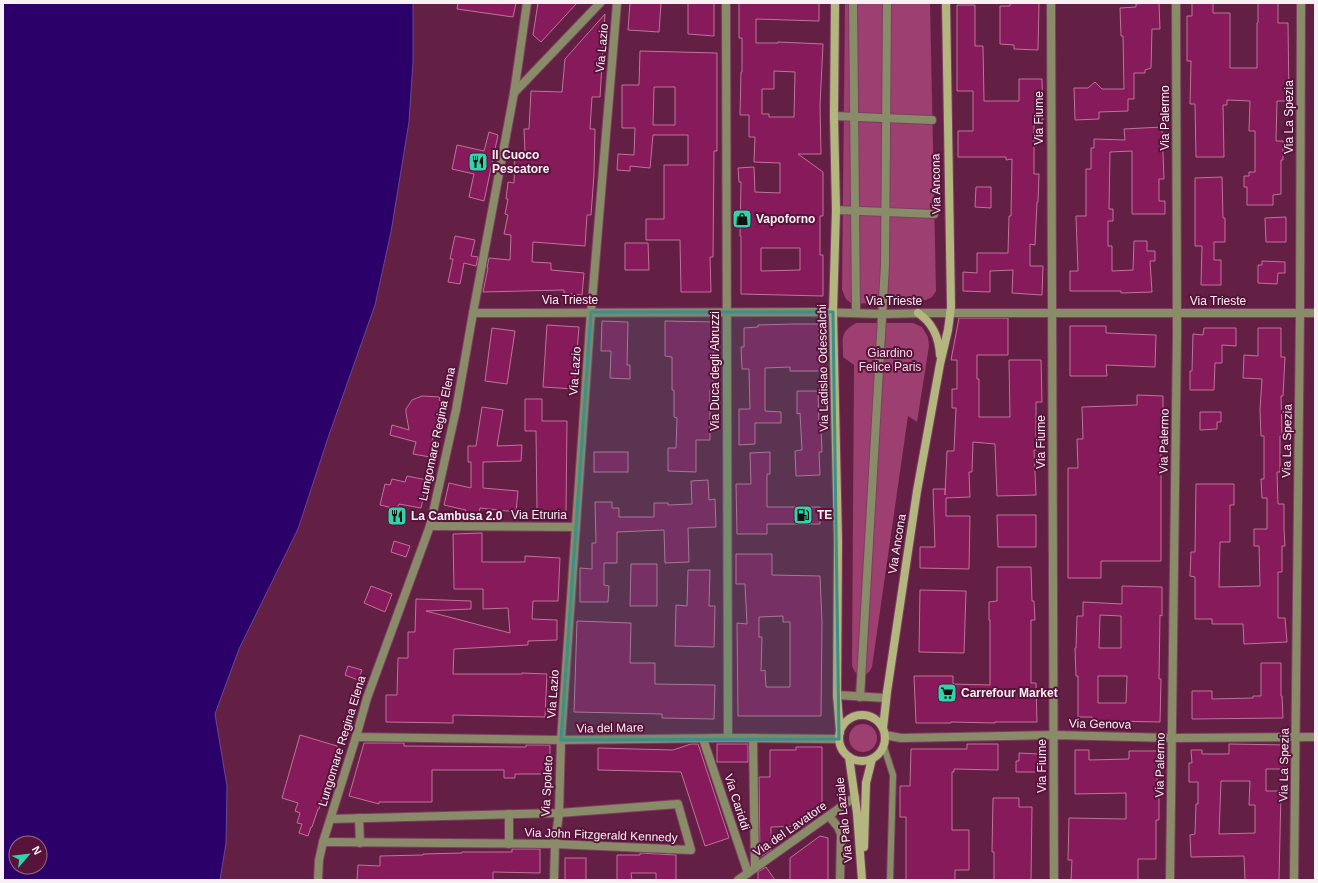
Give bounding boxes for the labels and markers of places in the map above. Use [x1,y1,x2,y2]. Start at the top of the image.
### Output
place label: Il Cuoco Pescatore [492,148,550,176]
restaurant icon: Il Cuoco Pescatore [467,151,489,173]
shop icon: Vapoforno [731,208,753,230]
place label: Vapoforno [756,212,815,226]
fuel station icon: TE [792,504,814,526]
restaurant icon: La Cambusa 2.0 [386,505,408,527]
place label: TE [817,508,832,522]
place label: La Cambusa 2.0 [411,509,503,523]
supermarket icon: Carrefour Market [936,682,958,704]
place label: Carrefour Market [961,686,1058,700]

